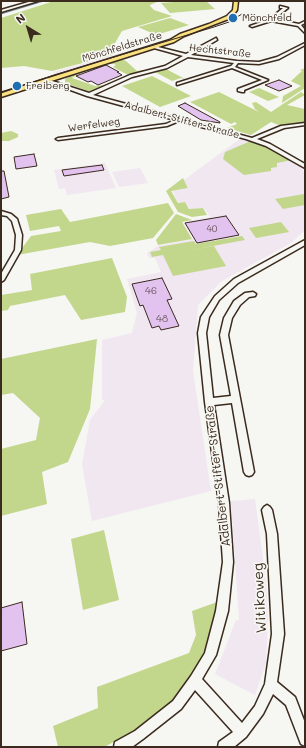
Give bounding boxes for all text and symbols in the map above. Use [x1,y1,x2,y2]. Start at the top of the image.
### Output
north arrow [8,8,48,48]
text: N [12,10,28,27]
marker: Mönchfeld [227,12,239,24]
place label: Mönchfeld [242,12,292,24]
street label: Mönchfeldstraße [81,29,163,65]
street label: Hechtstraße [188,42,252,60]
marker: Freiberg [11,80,23,92]
place label: Freiberg [26,80,69,92]
street label: Adalbert-Stifter-Straße [123,99,241,141]
street label: Werfelweg [67,115,121,135]
house number: 40 [207,224,217,234]
house number: 46 [145,285,157,297]
house number: 48 [156,313,168,325]
street label: Adalbert-Stifter-Straße [202,404,234,548]
street label: Witikoweg [250,562,270,634]

